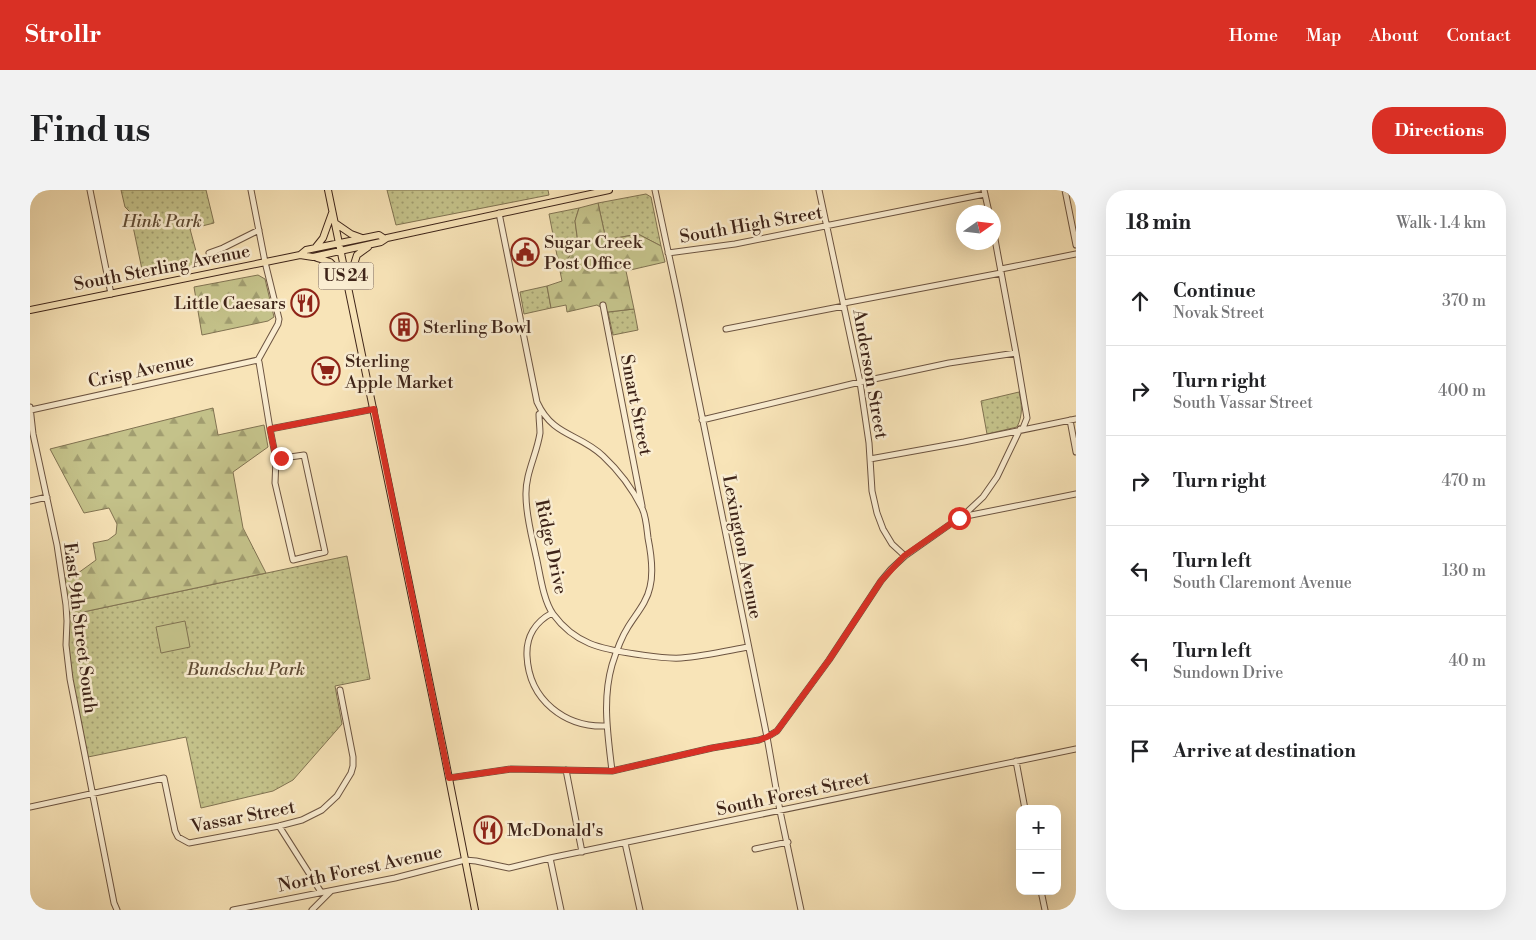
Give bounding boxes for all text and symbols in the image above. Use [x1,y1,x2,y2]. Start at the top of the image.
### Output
text: Strollr [25,20,101,50]
text: Home [1229,24,1278,47]
text: Map [1306,24,1342,47]
text: About [1370,24,1419,47]
text: Contact [1447,24,1511,47]
button: Directions [1372,107,1506,154]
text: Find us [30,109,150,152]
street label: South High Street [678,201,825,249]
north arrow [956,205,1001,250]
park label: Hink Park [121,210,202,233]
text: 18 min [1126,210,1191,236]
text: Walk · 1.4 km [1396,213,1486,233]
place label: Sugar Creek Post Office [544,231,644,275]
public building icon: Sugar Creek Post Office [510,237,540,267]
street label: South Sterling Avenue [72,240,252,296]
road number: US 24 [318,262,374,290]
text: Continue [1173,279,1256,303]
icon: ahead [1126,287,1154,315]
restaurant icon: Little Caesars [290,288,320,318]
text: 370 m [1442,291,1486,311]
place label: Little Caesars [174,292,286,315]
text: Novak Street [1173,303,1265,323]
street label: Anderson Street [847,306,893,441]
building icon: Sterling Bowl [389,312,419,342]
place label: Sterling Bowl [423,316,532,339]
street label: Crisp Avenue [86,349,196,393]
place label: Sterling Apple Market [344,350,454,394]
street label: Smart Street [615,353,657,458]
supermarket icon: Sterling Apple Market [311,356,341,386]
text: Turn right [1173,369,1266,393]
icon: right [1126,377,1154,405]
text: 400 m [1438,381,1486,401]
text: South Vassar Street [1173,393,1313,413]
route end [270,447,293,470]
icon: right [1126,467,1154,495]
text: Turn right [1173,469,1266,493]
text: 470 m [1442,471,1486,491]
street label: Lexington Avenue [717,473,767,621]
street label: Ridge Drive [530,497,572,597]
route start [948,507,971,530]
street label: East 9th Street South [58,541,102,715]
text: Turn left [1173,549,1252,573]
icon: left [1126,557,1154,585]
text: 130 m [1442,561,1486,581]
text: South Claremont Avenue [1173,573,1352,593]
text: Turn left [1173,639,1252,663]
icon: left [1126,647,1154,675]
text: 40 m [1449,651,1486,671]
park label: Bundschu Park [186,658,305,681]
text: Sundown Drive [1173,663,1283,683]
icon: arrive [1126,737,1154,765]
text: Arrive at destination [1173,739,1356,763]
street label: South Forest Street [714,766,872,821]
street label: Vassar Street [188,796,298,839]
map controls [1016,805,1061,895]
button: + [1016,805,1061,850]
restaurant icon: McDonald's [473,815,503,845]
place label: McDonald's [507,819,604,842]
street label: North Forest Avenue [276,840,444,898]
button: − [1016,850,1061,895]

